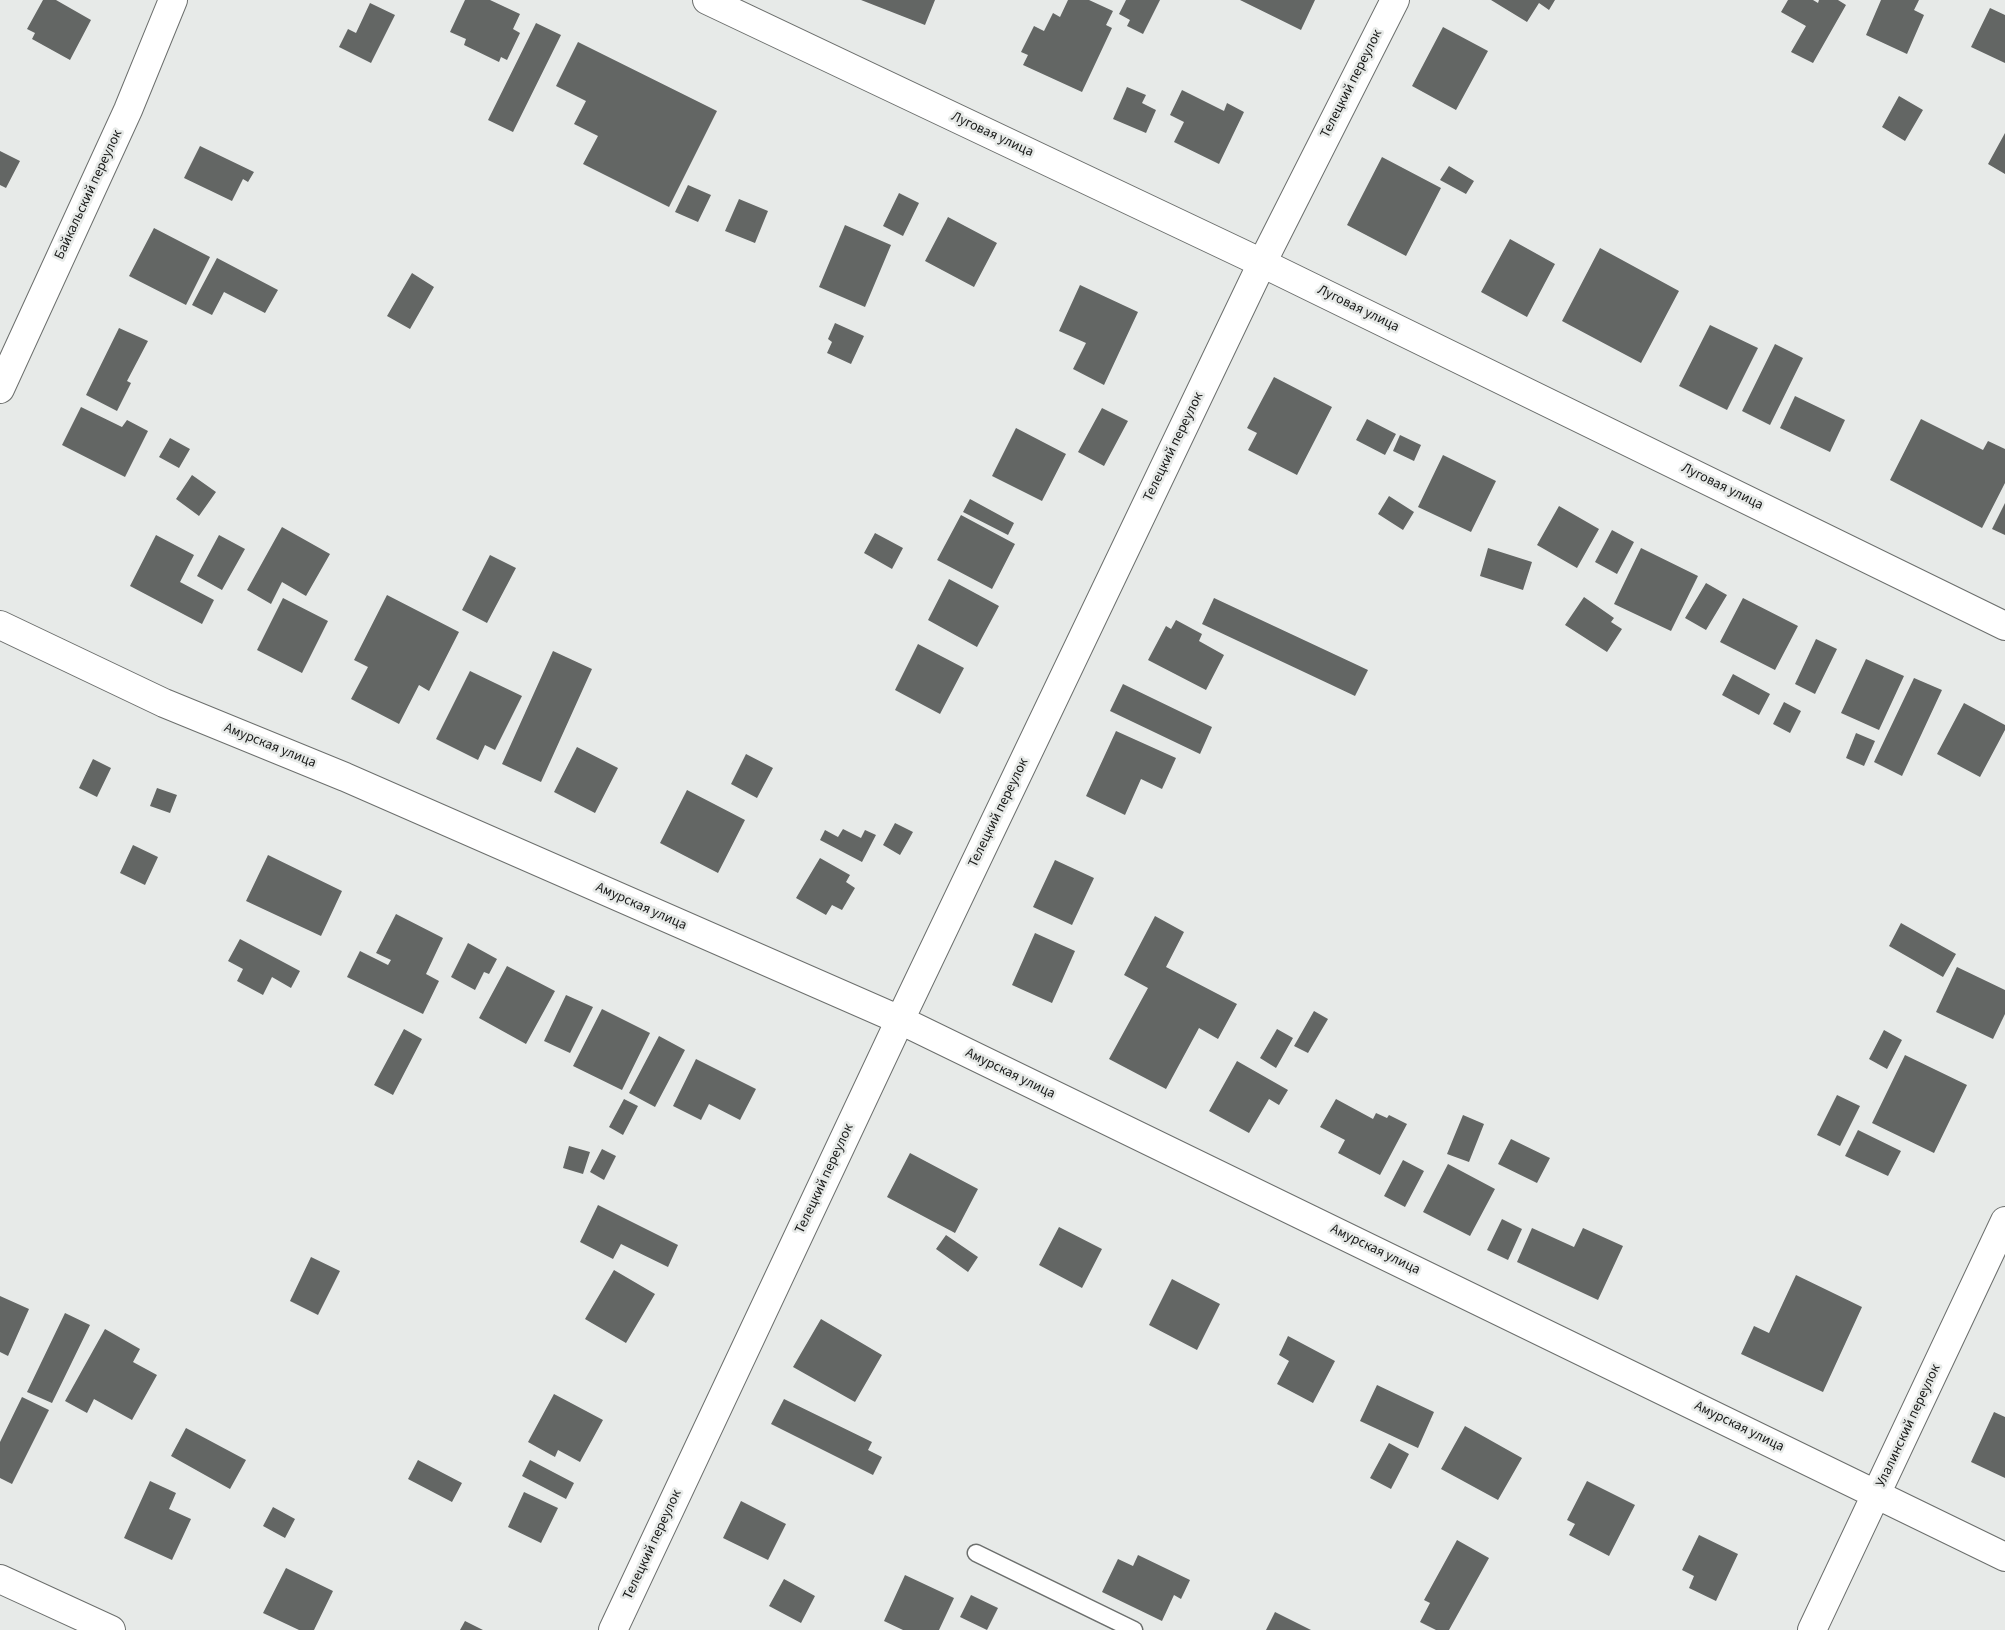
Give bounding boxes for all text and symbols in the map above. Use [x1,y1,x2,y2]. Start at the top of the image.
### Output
street label: Телецкий переулок [1317,27,1387,141]
street label: Луговая улица [948,109,1036,161]
street label: Байкальский переулок [52,128,126,262]
street label: Луговая улица [1314,282,1402,336]
street label: Телецкий переулок [1140,390,1208,504]
street label: Луговая улица [1678,460,1766,514]
street label: Амурская улица [222,720,318,772]
street label: Телецкий переулок [965,756,1033,870]
street label: Амурская улица [593,879,689,935]
street label: Амурская улица [962,1045,1058,1103]
street label: Телецкий переулок [792,1121,858,1237]
street label: Амурская улица [1327,1221,1423,1279]
street label: Улалинский переулок [1873,1362,1945,1490]
street label: Амурская улица [1691,1398,1787,1456]
street label: Телецкий переулок [620,1487,686,1603]

